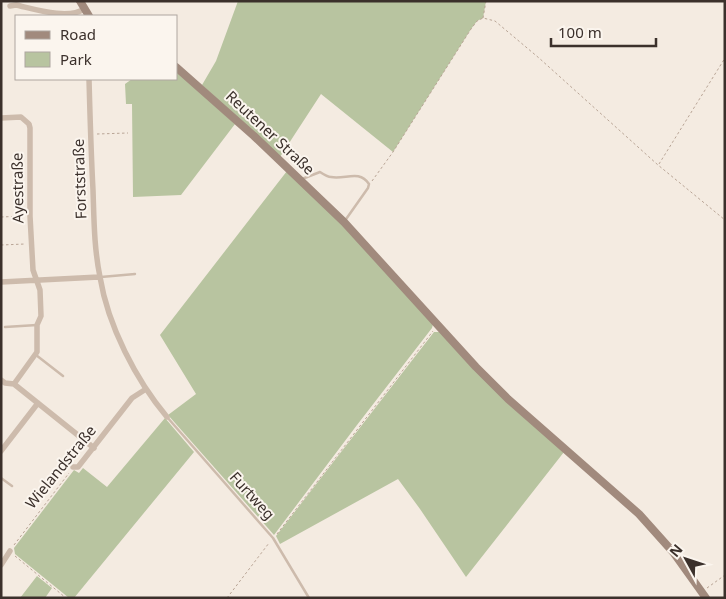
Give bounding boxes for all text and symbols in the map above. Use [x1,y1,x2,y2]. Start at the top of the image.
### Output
legend [15,15,178,80]
scale bar [551,15,656,47]
text: 100 m [558,22,602,42]
text: Road [60,24,96,44]
text: Park [60,49,92,69]
street label: Reutener Straße [222,86,319,179]
street label: Forststraße [68,138,90,220]
street label: Ayestraße [6,153,28,223]
street label: Wielandstraße [20,420,100,512]
street label: Furtweg [226,467,280,524]
north arrow [661,534,711,584]
text: N [665,540,687,561]

